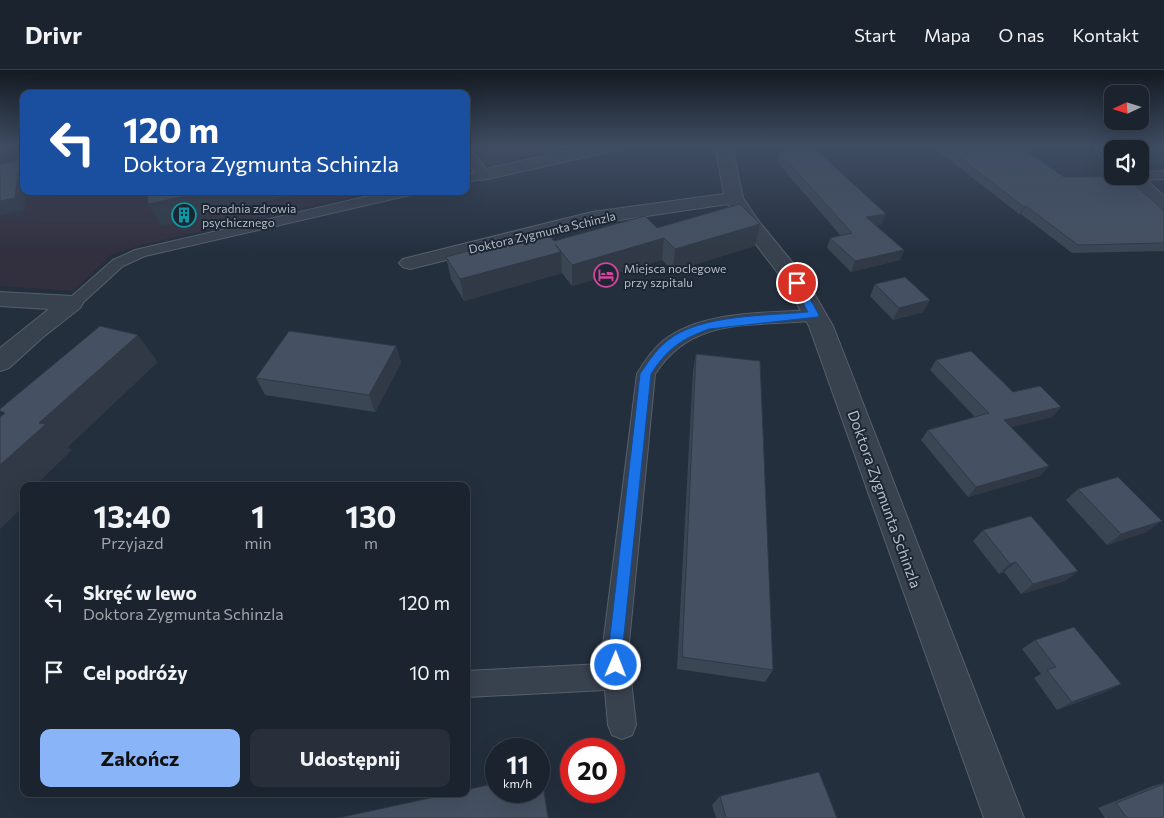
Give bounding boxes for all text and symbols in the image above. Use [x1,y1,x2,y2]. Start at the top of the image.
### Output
text: Drivr [25,20,82,49]
text: Start [854,24,896,46]
text: Mapa [924,24,970,46]
text: O nas [998,24,1045,46]
text: Kontakt [1073,24,1139,46]
north arrow [1104,85,1149,130]
map controls [1104,85,1149,185]
text: 120 m [123,107,219,150]
icon: left [40,110,105,175]
button: sound [1104,140,1149,185]
text: Doktora Zygmunta Schinzla [123,150,399,177]
place label: Poradnia zdrowia psychicznego [202,201,296,229]
building icon: Poradnia zdrowia psychicznego [171,202,197,228]
street label: Doktora Zygmunta Schinzla [467,208,617,256]
place label: Miejsca noclegowe przy szpitalu [624,261,726,289]
hotel icon: Miejsca noclegowe przy szpitalu [593,262,619,288]
pin [776,262,818,304]
icon: arrive [783,269,811,297]
street label: Doktora Zygmunta Schinzla [844,408,926,590]
text: 13:40 [94,497,171,534]
text: 1 [251,497,265,534]
text: 130 [345,497,396,534]
text: Przyjazd [101,533,163,552]
text: min [245,533,272,552]
text: m [364,533,378,552]
text: Skręć w lewo [83,581,197,604]
icon: left [40,588,68,616]
text: 120 m [399,591,450,614]
text: Doktora Zygmunta Schinzla [83,604,284,623]
position arrow [589,638,641,690]
icon: arrive [40,658,68,686]
text: Cel podróży [83,661,188,684]
text: 10 m [409,661,450,684]
button: Zakończ [40,729,240,787]
button: Udostępnij [250,729,450,787]
speed limit sign: 20 [560,738,625,803]
text: 11 [506,749,529,779]
text: km/h [503,776,532,790]

